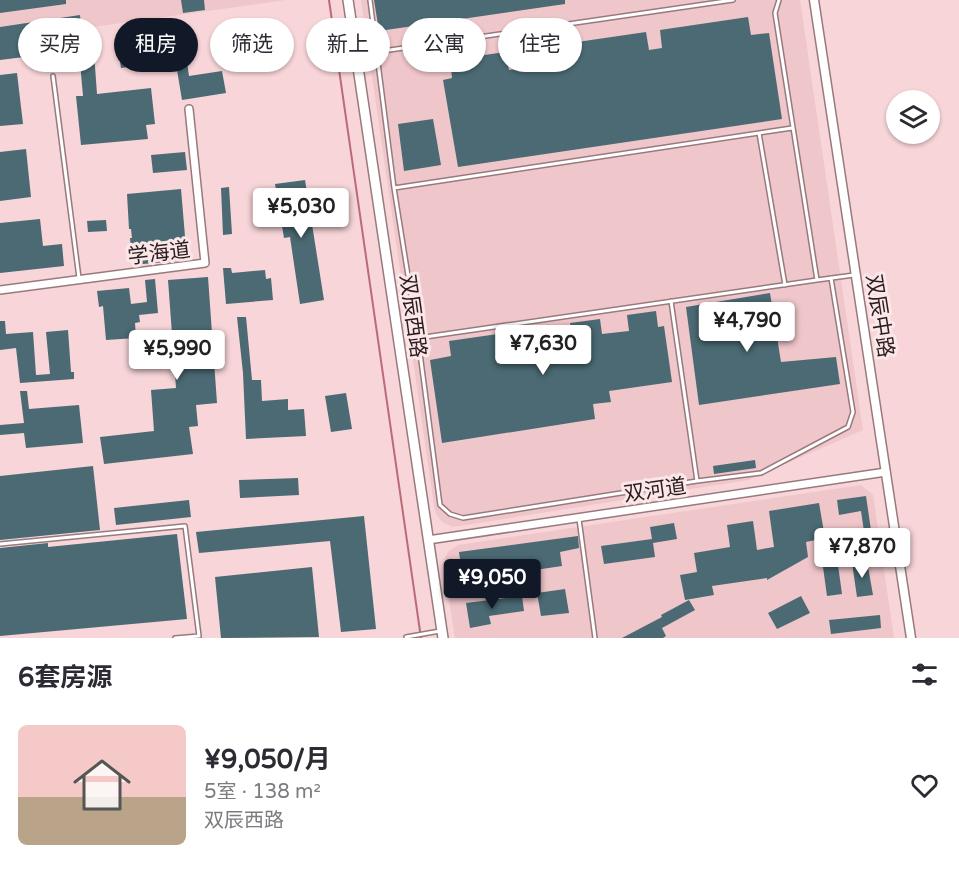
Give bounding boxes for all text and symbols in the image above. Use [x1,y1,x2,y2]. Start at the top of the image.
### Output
chip: 买房 [18,18,102,72]
chip: 租房 [114,18,198,72]
chip: 筛选 [210,18,294,72]
chip: 新上 [306,18,390,72]
chip: 公寓 [402,18,486,72]
chip: 住宅 [498,18,582,72]
map controls [886,90,940,144]
button: layers [886,90,940,144]
pin: ¥5,030 [252,188,350,239]
text: ¥5,030 [267,195,335,219]
street label: 学海道 [126,237,192,270]
street label: 双辰西路 [394,273,431,359]
street label: 双辰中路 [861,273,898,360]
pin: ¥4,790 [698,302,796,353]
text: ¥4,790 [713,309,781,333]
pin: ¥7,630 [494,325,592,376]
pin: ¥5,990 [128,330,226,381]
text: ¥7,630 [509,332,577,356]
text: ¥5,990 [143,337,211,361]
street label: 双河道 [622,474,688,507]
pin: ¥7,870 [813,528,911,579]
text: ¥7,870 [828,535,896,559]
pin: ¥9,050 [443,559,541,610]
text: ¥9,050 [458,566,526,590]
icon: filters [908,658,941,691]
text: 6套房源 [18,662,112,693]
text: ¥9,050/月 [204,744,331,775]
icon: home [66,749,138,821]
icon: heart [908,769,941,802]
text: 5室 · 138 m² [204,780,321,804]
text: 双辰西路 [204,809,284,833]

